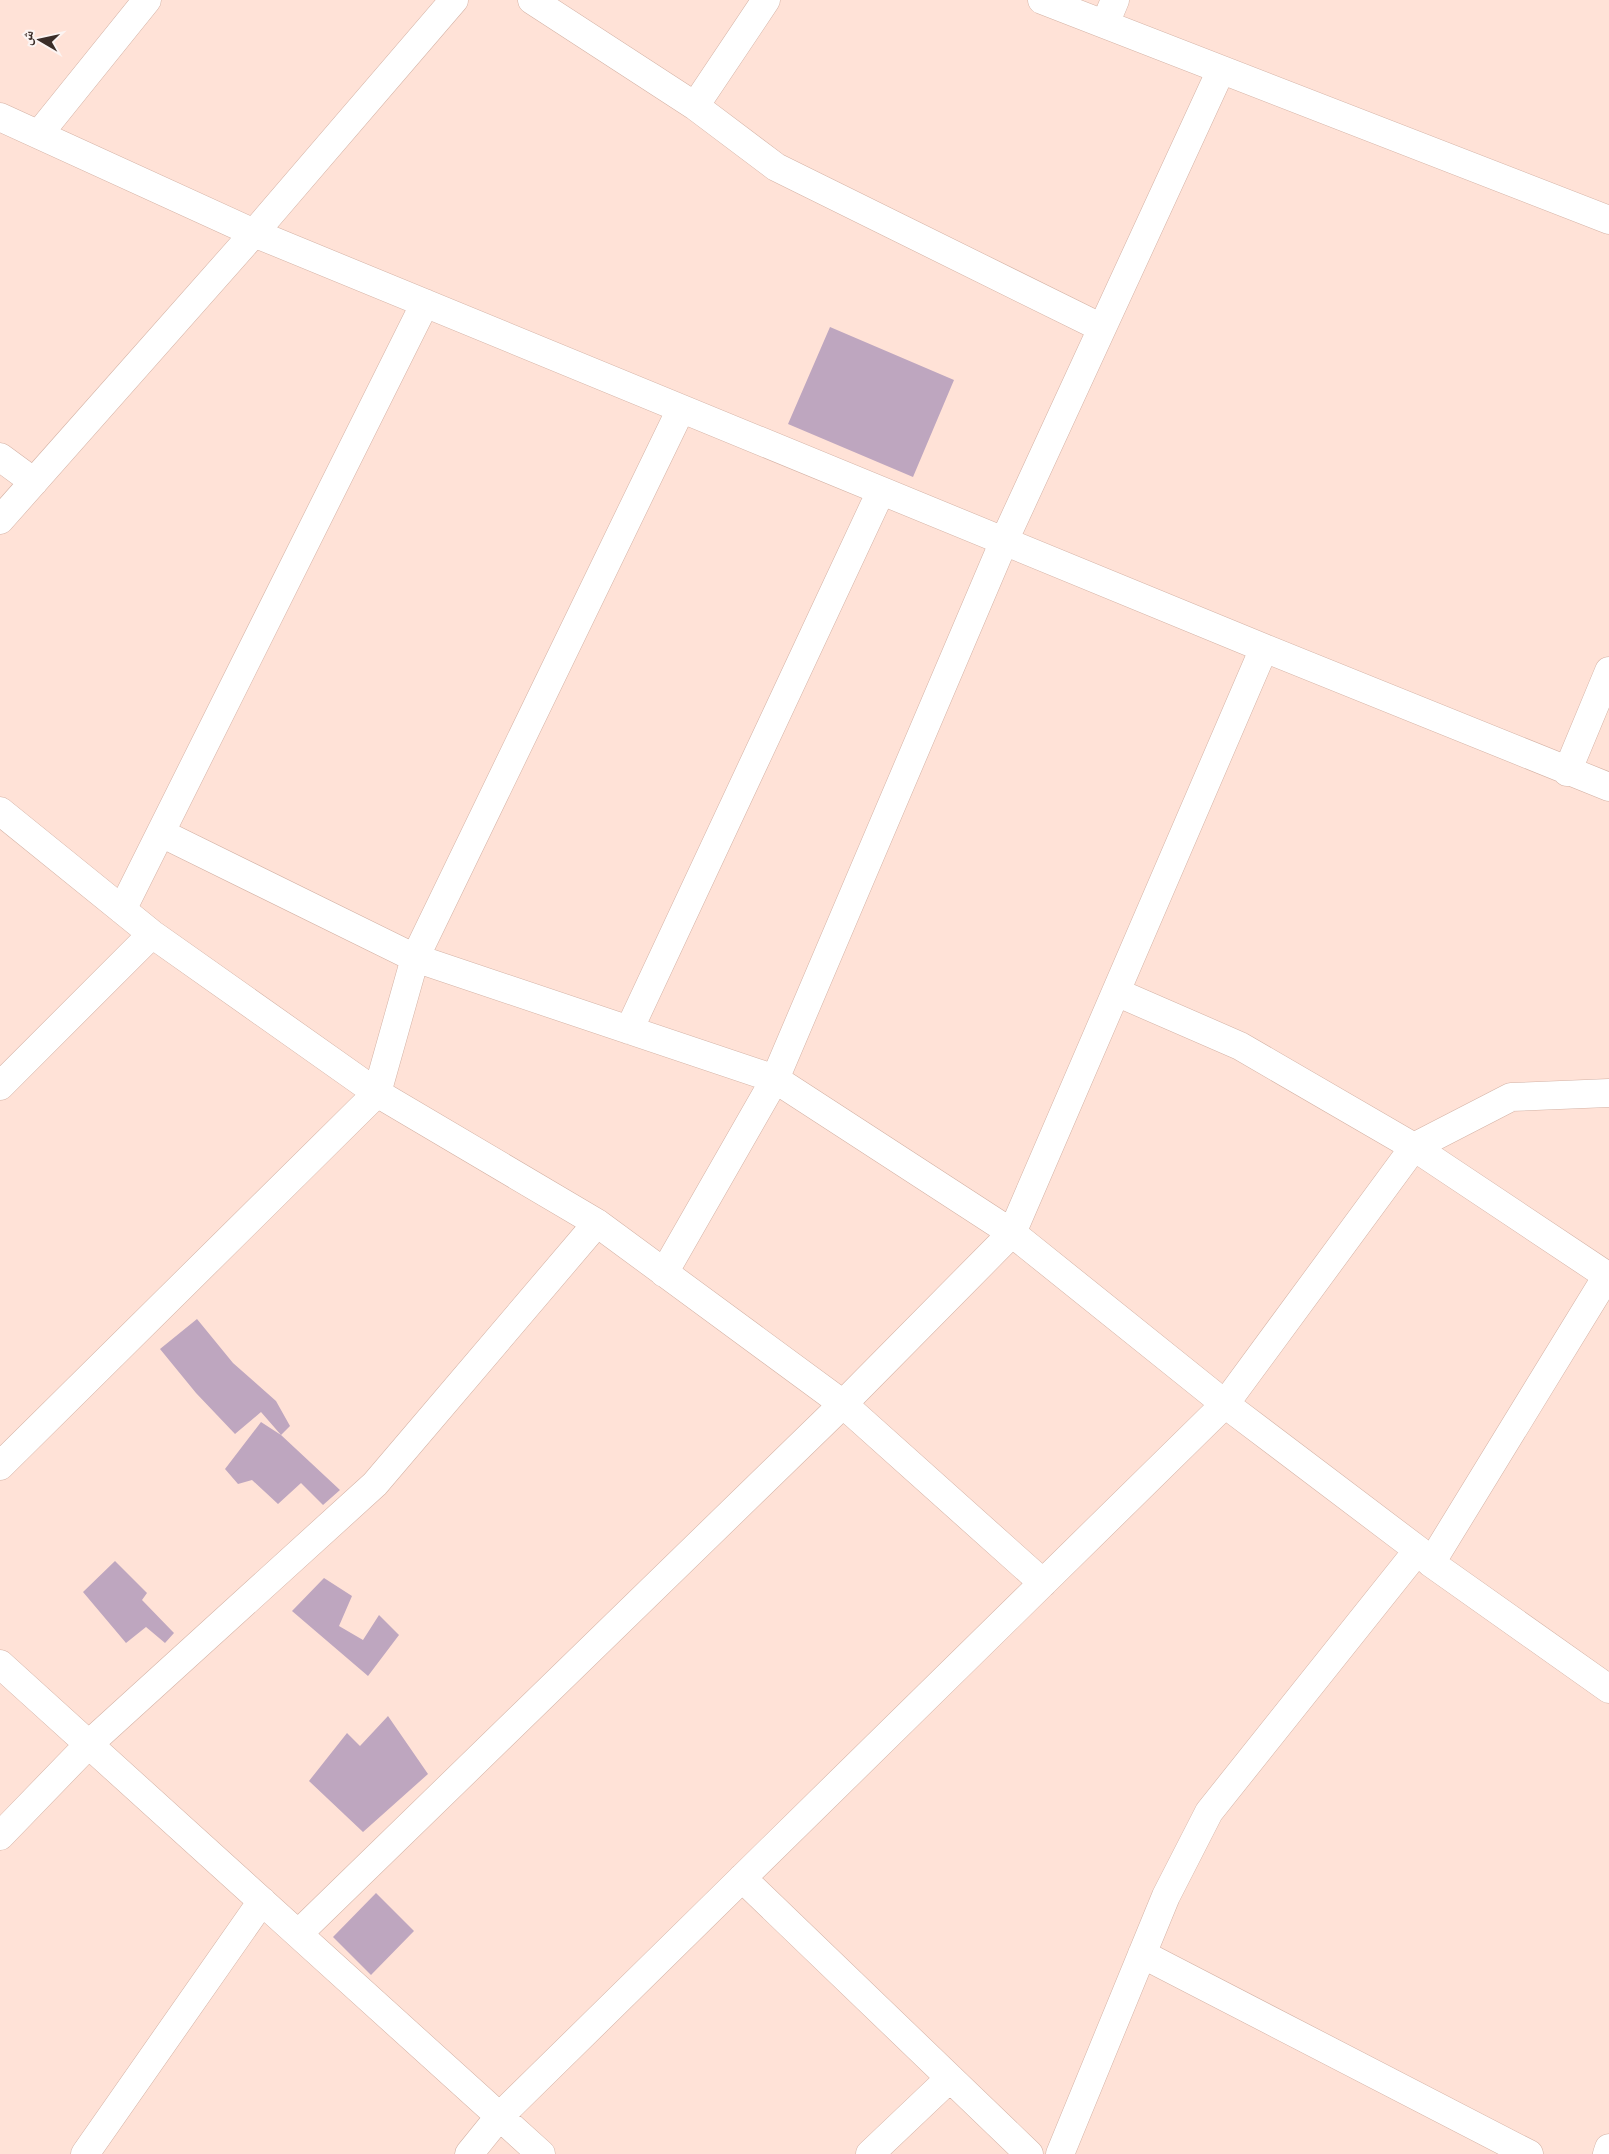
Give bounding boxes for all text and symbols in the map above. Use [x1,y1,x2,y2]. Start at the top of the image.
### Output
north arrow [15,15,65,65]
text: ش [18,29,37,47]

